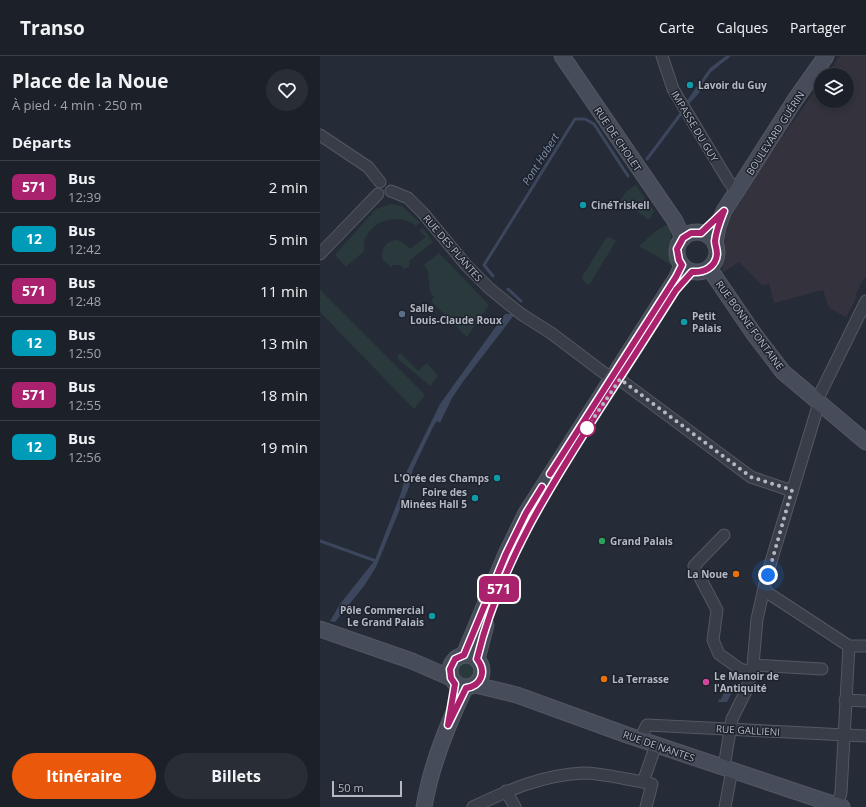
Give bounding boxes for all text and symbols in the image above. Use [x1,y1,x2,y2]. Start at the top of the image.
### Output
text: Transo [20,15,85,41]
text: Carte [659,18,694,37]
text: Calques [716,18,768,37]
text: Partager [790,18,846,37]
text: Place de la Noue [12,68,168,94]
map controls [814,68,854,108]
button: layers [814,68,854,108]
button: heart [266,69,308,111]
place label: Lavoir du Guy [698,78,767,92]
marker: Lavoir du Guy [685,80,695,90]
street label: IMPASSE DU GUY [668,88,722,164]
street label: BOULEVARD GUÉRIN [743,88,807,178]
text: À pied · 4 min · 250 m [12,96,142,114]
street label: RUE DE CHOLET [591,104,645,174]
water label: Pont Habert [518,130,562,188]
text: Départs [12,132,71,152]
text: Bus [68,168,95,188]
text: 571 [22,177,46,196]
text: 2 min [269,177,308,197]
text: 12:39 [68,188,101,206]
place label: CinéTriskell [591,198,649,212]
marker: CinéTriskell [578,200,588,210]
street label: RUE DES PLANTES [420,212,486,284]
text: Bus [68,220,95,240]
text: 12 [26,229,42,248]
text: 5 min [269,229,308,249]
text: 12:42 [68,240,101,258]
text: Bus [68,272,95,292]
street label: RUE BONNE FONTAINE [713,278,787,372]
text: 571 [22,281,46,300]
text: 11 min [260,281,308,301]
text: 12:48 [68,292,101,310]
place label: Salle Louis-Claude Roux [410,301,502,327]
marker: Salle Louis-Claude Roux [397,309,407,319]
place label: Petit Palais [692,309,721,335]
marker: Petit Palais [679,317,689,327]
text: Bus [68,324,95,344]
text: 12 [26,333,42,352]
text: 13 min [260,333,308,353]
text: 12:50 [68,344,101,362]
text: Bus [68,376,95,396]
text: 571 [22,385,46,404]
text: 18 min [260,385,308,405]
text: 12:55 [68,396,101,414]
unlabelled marker [578,419,596,437]
text: Bus [68,428,95,448]
text: 12 [26,437,42,456]
text: 19 min [260,437,308,457]
text: 12:56 [68,448,101,466]
place label: L'Orée des Champs [394,471,489,485]
marker: L'Orée des Champs [492,473,502,483]
place label: Foire des Minées Hall 5 [400,485,467,511]
marker: Foire des Minées Hall 5 [470,493,480,503]
place label: Grand Palais [610,534,673,548]
marker: Grand Palais [597,536,607,546]
your location [758,565,778,585]
place label: La Noue [687,567,728,581]
marker: La Noue [731,569,741,579]
line badge: 571 [476,576,522,602]
text: 571 [487,579,511,598]
place label: Pôle Commercial Le Grand Palais [340,603,424,629]
marker: Pôle Commercial Le Grand Palais [427,611,437,621]
place label: Le Manoir de l'Antiquité [714,669,779,695]
place label: La Terrasse [612,672,669,686]
marker: La Terrasse [599,674,609,684]
marker: Le Manoir de l'Antiquité [701,677,711,687]
street label: RUE GALLIENI [716,721,780,739]
street label: RUE DE NANTES [621,727,697,765]
button: Itinéraire [12,753,156,799]
button: Billets [164,753,308,799]
scale bar [332,779,402,798]
text: 50 m [338,780,364,795]

